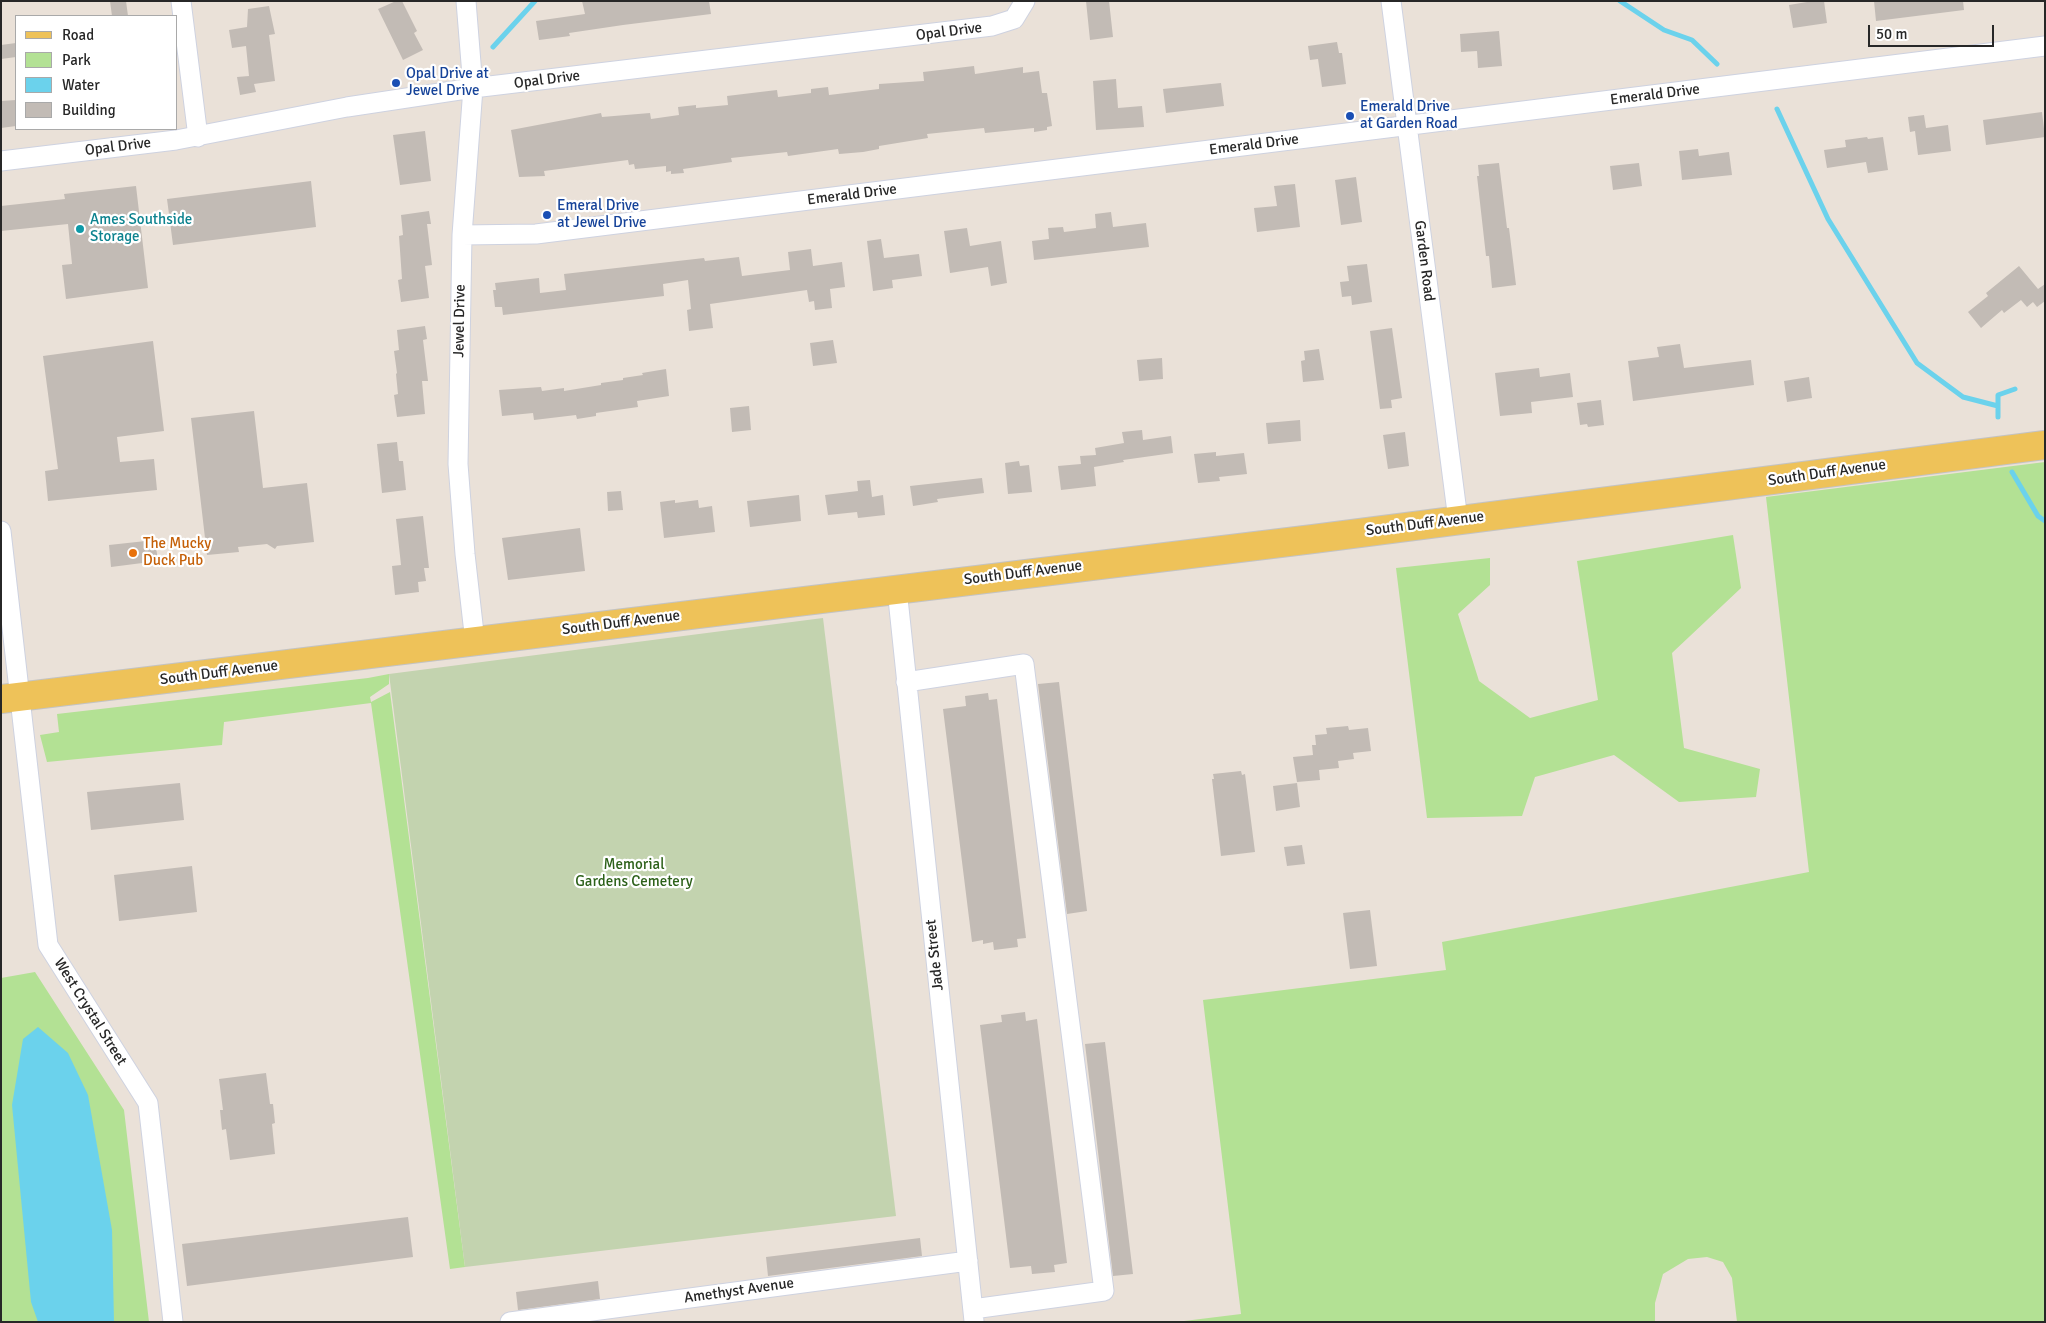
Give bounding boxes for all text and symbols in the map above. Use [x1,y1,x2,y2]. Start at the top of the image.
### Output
legend [15,15,178,130]
scale bar [1871,15,1997,47]
street label: Opal Drive [915,19,983,45]
text: 50 m [1876,25,1907,43]
text: Road [62,26,94,44]
text: Park [62,51,91,69]
place label: Opal Drive at Jewel Drive [406,65,489,100]
street label: Opal Drive [513,67,581,93]
text: Water [62,76,100,94]
marker: Opal Drive at Jewel Drive [390,77,402,89]
street label: Emerald Drive [1609,81,1701,109]
place label: Emerald Drive at Garden Road [1360,98,1458,133]
text: Building [62,101,116,119]
marker: Emerald Drive at Garden Road [1344,110,1356,122]
street label: Emerald Drive [1208,131,1300,159]
street label: Opal Drive [84,134,152,160]
street label: Emerald Drive [806,181,898,209]
place label: Emeral Drive at Jewel Drive [557,197,646,232]
marker: Emeral Drive at Jewel Drive [541,209,553,221]
place label: Ames Southside Storage [90,211,192,246]
street label: Garden Road [1410,219,1438,303]
marker: Ames Southside Storage [74,223,86,235]
street label: Jewel Drive [450,284,470,358]
street label: South Duff Avenue [1767,456,1887,490]
street label: South Duff Avenue [1365,508,1485,540]
place label: The Mucky Duck Pub [143,535,211,570]
marker: The Mucky Duck Pub [127,547,139,559]
street label: South Duff Avenue [963,557,1083,589]
street label: South Duff Avenue [561,607,681,639]
street label: South Duff Avenue [159,657,279,689]
park label: Memorial Gardens Cemetery [575,856,693,891]
street label: Jade Street [922,918,948,992]
street label: West Crystal Street [50,955,130,1069]
street label: Amethyst Avenue [683,1274,795,1308]

